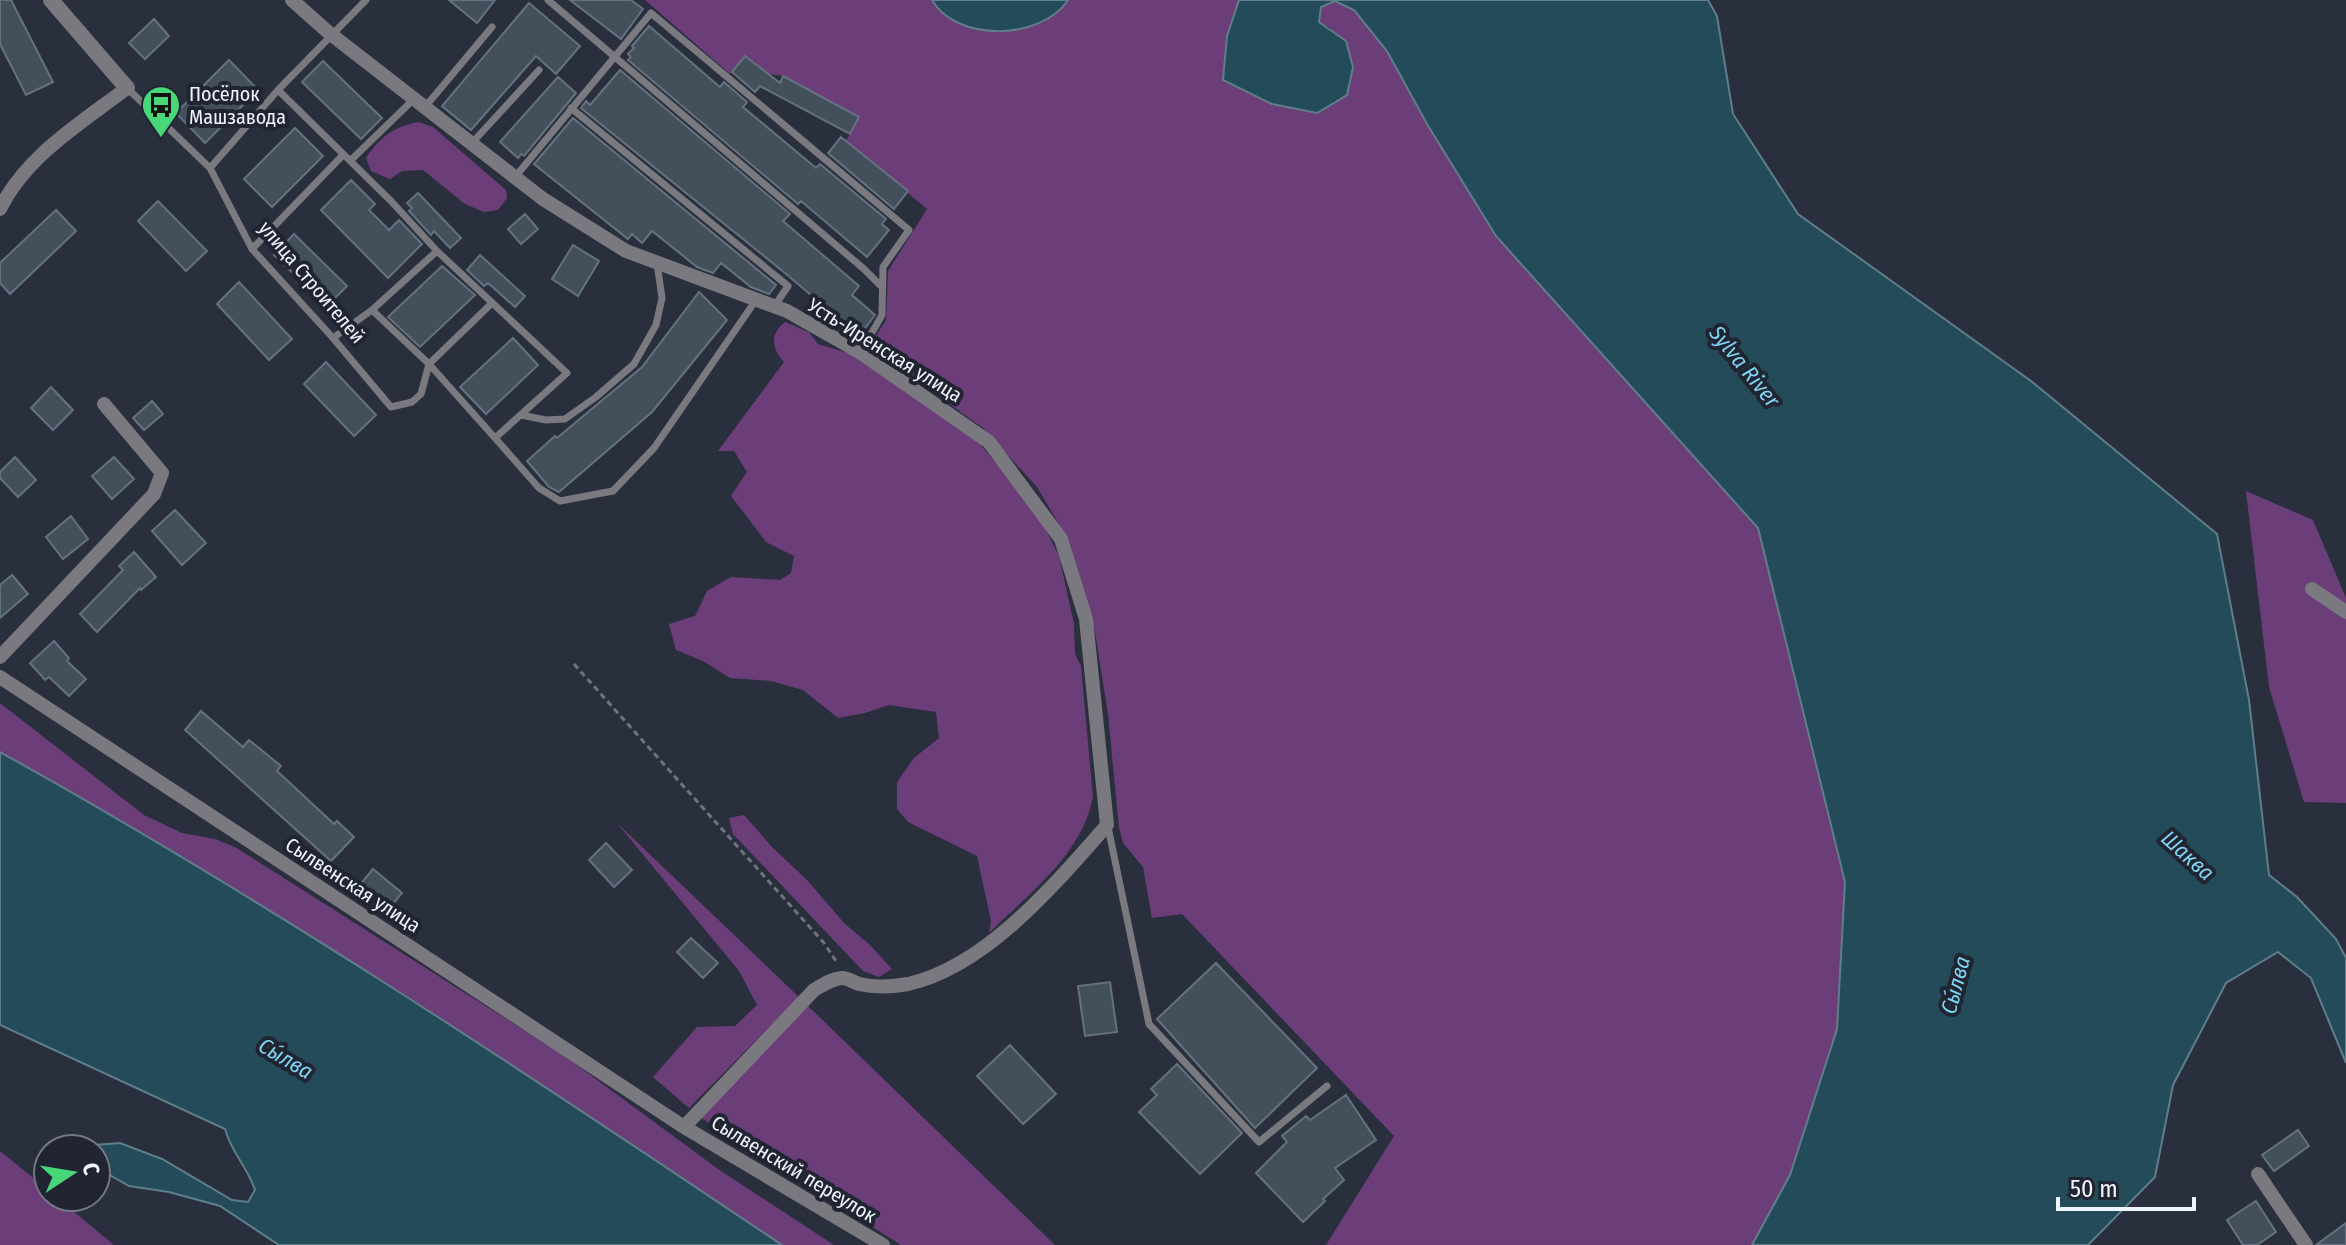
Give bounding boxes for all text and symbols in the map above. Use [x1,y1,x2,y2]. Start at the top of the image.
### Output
place label: Посёлок Машзавода [189,82,286,129]
bus stop icon: Посёлок Машзавода [140,84,182,139]
street label: улица Строителей [254,216,370,348]
street label: Усть-Иренская улица [803,292,967,407]
water label: Sylva River [1703,319,1787,414]
water label: Шаква [2156,825,2220,886]
street label: Сылвенская улица [281,832,425,938]
water label: Сы́лва [1935,953,1976,1017]
water label: Сы́лва [254,1032,318,1085]
street label: Сылвенский переулок [707,1110,881,1228]
north arrow [32,1133,112,1213]
text: С [77,1160,106,1178]
scale bar [2058,1161,2194,1211]
text: 50 m [2070,1175,2118,1203]

